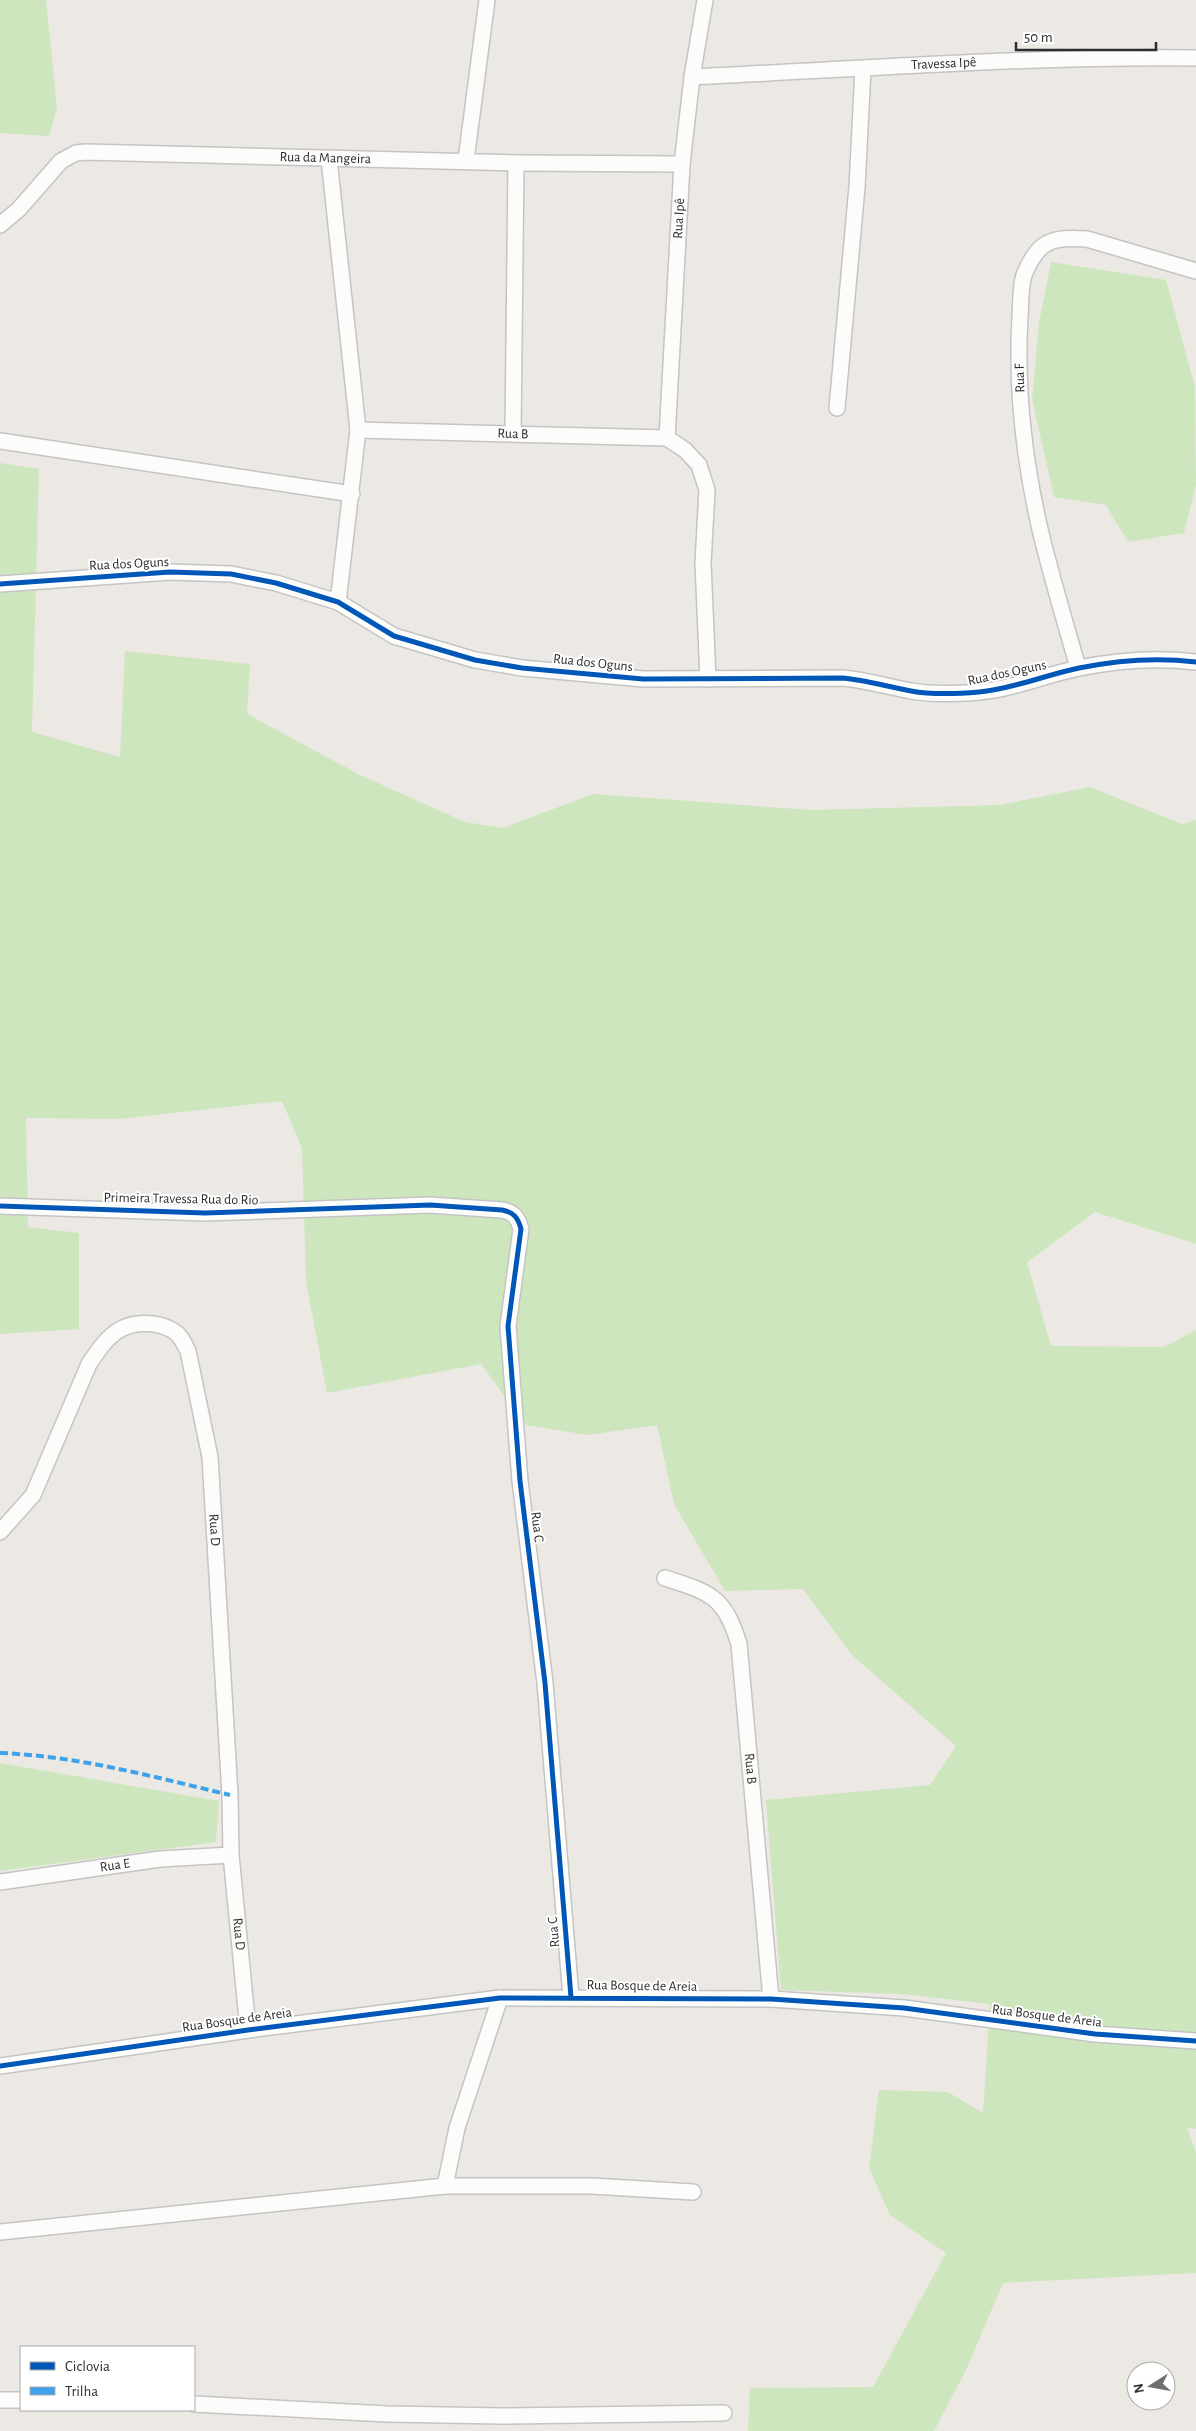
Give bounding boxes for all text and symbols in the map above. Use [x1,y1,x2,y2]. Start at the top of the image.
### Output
scale bar [1016,20,1156,52]
text: 50 m [1024,30,1053,45]
street label: Travessa Ipê [911,55,977,72]
street label: Rua da Mangeira [279,150,372,166]
street label: Rua Ipê [671,198,687,239]
street label: Rua F [1012,362,1028,393]
street label: Rua B [497,427,529,441]
street label: Rua dos Oguns [89,555,169,573]
street label: Rua dos Oguns [552,652,634,674]
street label: Rua dos Oguns [966,658,1048,688]
street label: Primeira Travessa Rua do Rio [103,1191,259,1207]
street label: Rua C [528,1511,546,1543]
street label: Rua D [206,1513,222,1547]
street label: Rua B [742,1753,759,1785]
street label: Rua E [99,1856,131,1875]
street label: Rua C [546,1916,562,1948]
street label: Rua D [230,1917,247,1951]
street label: Rua Bosque de Areia [587,1978,698,1994]
street label: Rua Bosque de Areia [991,2002,1103,2030]
street label: Rua Bosque de Areia [181,2005,293,2035]
legend [20,2346,195,2411]
text: Ciclovia [65,2359,110,2374]
north arrow [1126,2361,1176,2411]
text: N [1131,2382,1147,2394]
text: Trilha [65,2384,98,2399]

